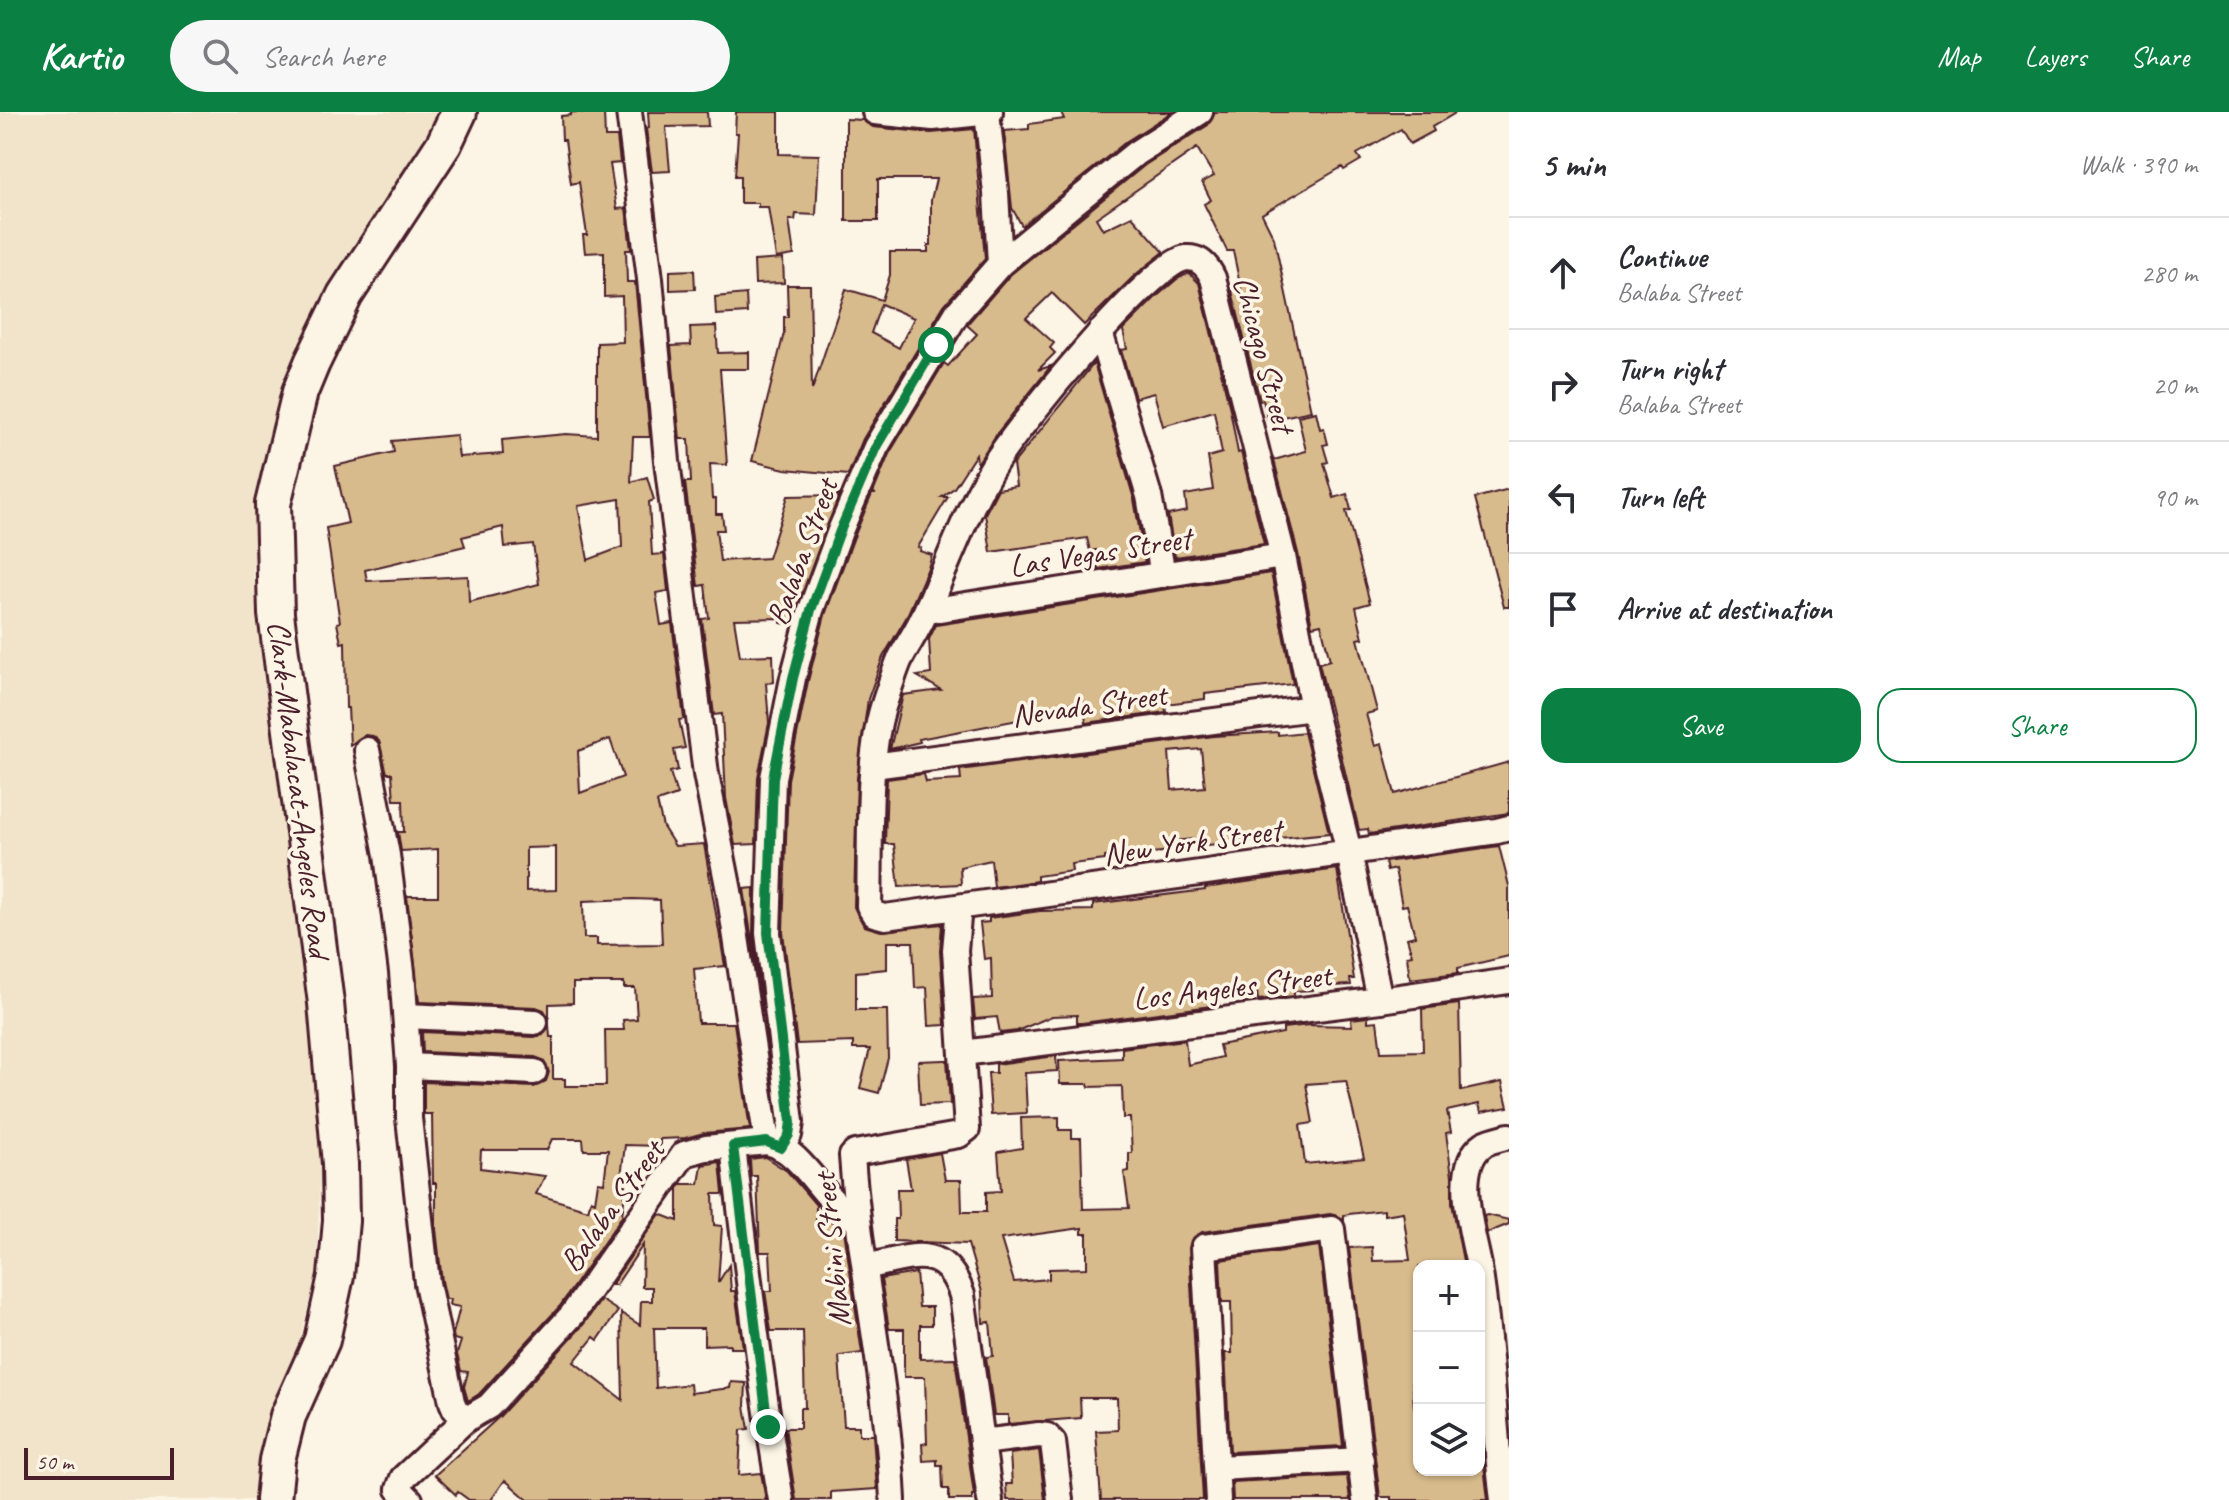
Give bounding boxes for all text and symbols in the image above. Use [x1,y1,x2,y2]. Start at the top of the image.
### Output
search box [170,20,730,92]
text: Kartio [40,33,122,80]
icon: search [198,34,242,78]
text: Search here [262,37,384,75]
text: Map [1938,39,1981,74]
text: Layers [2025,39,2086,74]
text: Share [2130,39,2189,74]
text: 5 min [1541,143,1606,186]
text: Walk · 390 m [2080,148,2197,181]
text: Continue [1617,238,1707,276]
icon: ahead [1541,251,1585,295]
text: 280 m [2141,257,2197,290]
street label: Chicago Street [1223,271,1306,441]
text: Balaba Street [1617,276,1741,309]
route start [918,327,954,363]
text: Turn right [1617,350,1722,388]
icon: right [1541,363,1585,407]
text: 20 m [2153,369,2197,402]
text: Balaba Street [1617,388,1741,421]
street label: Balaba Street [757,470,849,631]
icon: left [1541,475,1585,519]
text: Turn left [1617,478,1704,516]
text: 90 m [2153,481,2197,514]
street label: Las Vegas Street [1006,517,1198,587]
icon: arrive [1541,587,1585,631]
text: Arrive at destination [1617,590,1832,628]
street label: Clark-Mabalacat-Angeles Road [258,618,341,965]
street label: Nevada Street [1009,673,1172,736]
button: Save [1541,688,1861,763]
button: Share [1877,688,2197,763]
street label: New York Street [1100,809,1288,875]
street label: Los Angeles Street [1131,954,1337,1019]
street label: Balaba Street [551,1129,675,1280]
street label: Mabini Street [803,1168,860,1329]
map controls [1413,1260,1485,1476]
button: + [1413,1260,1485,1332]
button: − [1413,1332,1485,1404]
button: layers [1413,1404,1485,1476]
route end [750,1409,786,1445]
scale bar [24,1444,174,1480]
text: 50 m [36,1448,73,1476]

